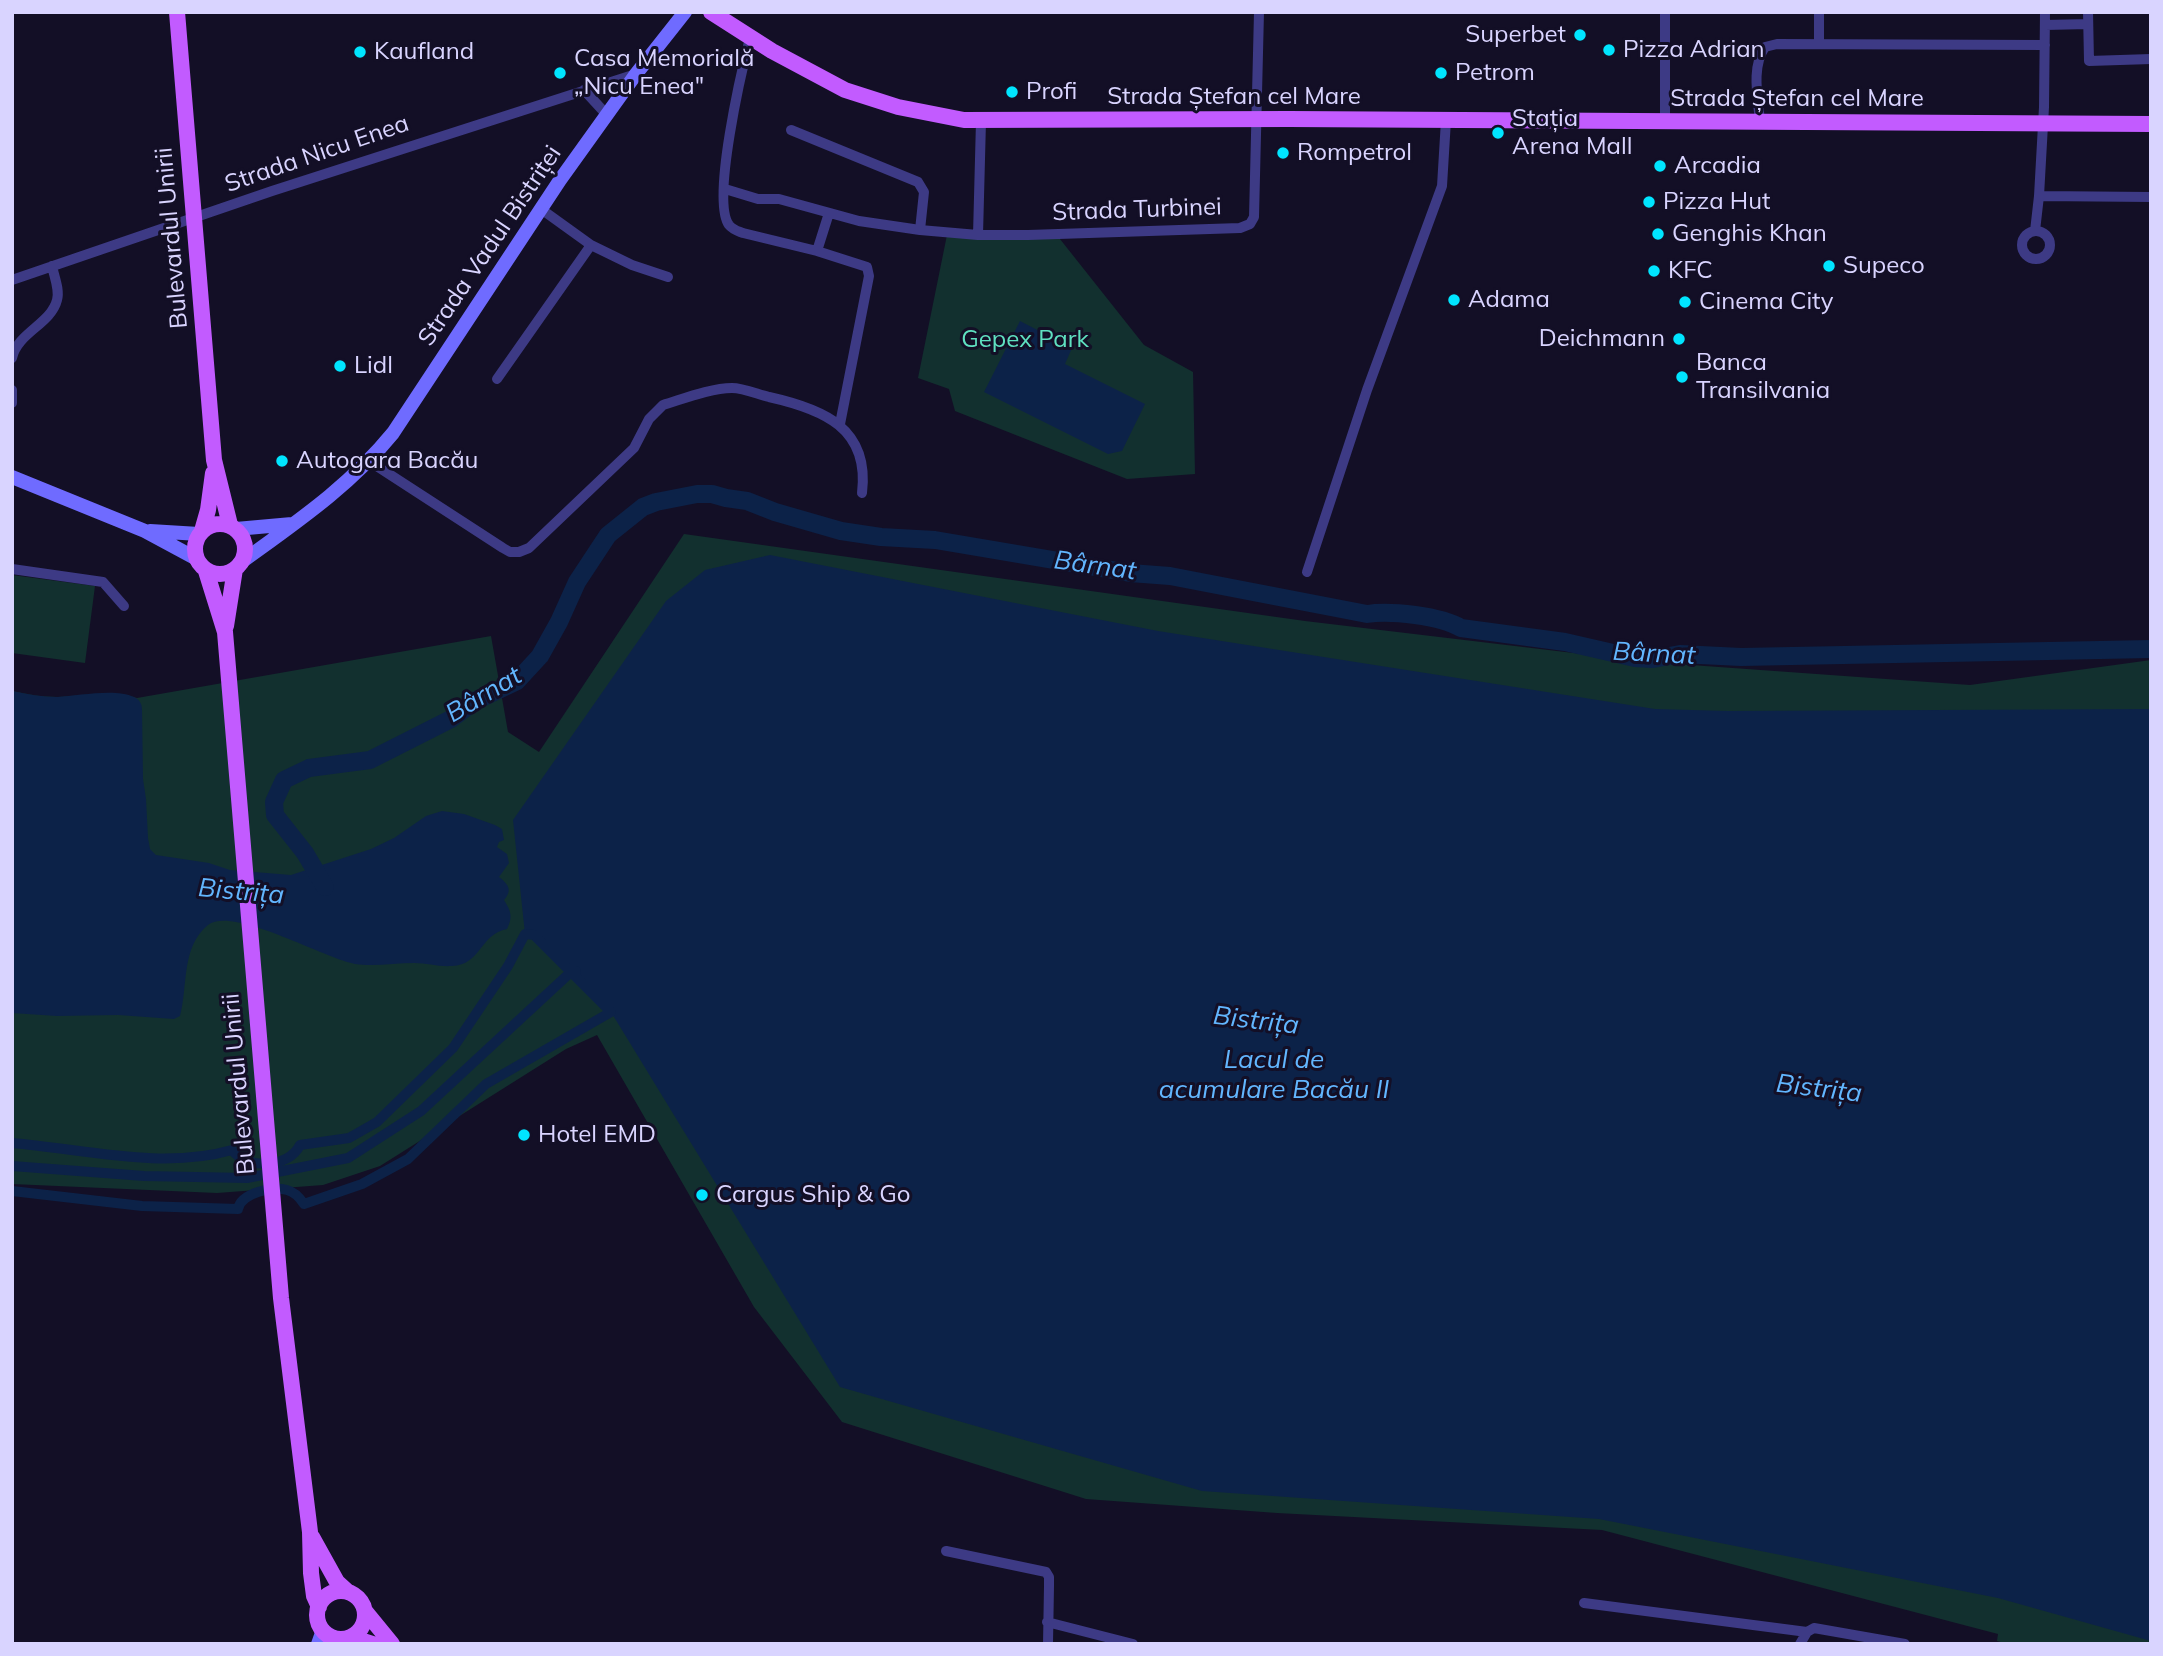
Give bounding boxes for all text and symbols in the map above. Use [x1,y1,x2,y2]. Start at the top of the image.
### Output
place label: Superbet [1465,21,1566,49]
marker: Superbet [1572,27,1588,43]
place label: Pizza Adrian [1623,36,1765,64]
place label: Kaufland [374,38,474,66]
marker: Pizza Adrian [1601,42,1617,58]
marker: Kaufland [352,44,368,60]
place label: Casa Memorială „Nicu Enea" [574,45,754,101]
place label: Petrom [1455,59,1535,87]
marker: Casa Memorială „Nicu Enea" [552,65,568,81]
marker: Petrom [1433,65,1449,81]
place label: Profi [1026,78,1077,106]
street label: Strada Ștefan cel Mare [1107,83,1361,111]
marker: Profi [1004,84,1020,100]
street label: Strada Ștefan cel Mare [1670,85,1924,113]
place label: Stația Arena Mall [1512,105,1632,161]
street label: Strada Nicu Enea [221,109,413,199]
marker: Stația Arena Mall [1490,125,1506,141]
place label: Rompetrol [1297,139,1412,167]
street label: Strada Vadul Bistriței [412,141,568,351]
marker: Rompetrol [1275,145,1291,161]
street label: Bulevardul Unirii [150,146,194,330]
place label: Arcadia [1674,152,1761,180]
marker: Arcadia [1652,158,1668,174]
place label: Pizza Hut [1663,188,1770,216]
street label: Strada Turbinei [1052,193,1222,227]
marker: Pizza Hut [1641,194,1657,210]
place label: Genghis Khan [1672,220,1827,248]
marker: Genghis Khan [1650,226,1666,242]
place label: Supeco [1843,252,1925,280]
place label: KFC [1668,257,1713,285]
marker: Supeco [1821,258,1837,274]
marker: KFC [1646,263,1662,279]
place label: Adama [1468,286,1550,314]
place label: Cinema City [1699,288,1833,316]
marker: Adama [1446,292,1462,308]
marker: Cinema City [1677,294,1693,310]
place label: Deichmann [1539,325,1665,353]
park label: Gepex Park [961,326,1089,354]
marker: Deichmann [1671,331,1687,347]
place label: Banca Transilvania [1696,349,1830,405]
place label: Lidl [354,352,393,380]
marker: Lidl [332,358,348,374]
marker: Banca Transilvania [1674,369,1690,385]
place label: Autogara Bacău [296,447,478,475]
marker: Autogara Bacău [274,453,290,469]
water label: Bârnat [1052,545,1138,587]
water label: Bârnat [1612,636,1696,672]
water label: Bârnat [441,660,527,730]
water label: Bistrița [197,873,285,911]
street label: Bulevardul Unirii [217,992,261,1176]
water label: Bistrița [1211,1000,1301,1042]
water label: Lacul de acumulare Bacău II [1159,1044,1389,1106]
water label: Bistrița [1774,1068,1864,1110]
place label: Hotel EMD [538,1121,656,1149]
marker: Hotel EMD [516,1127,532,1143]
place label: Cargus Ship & Go [716,1181,910,1209]
marker: Cargus Ship & Go [694,1187,710,1203]

